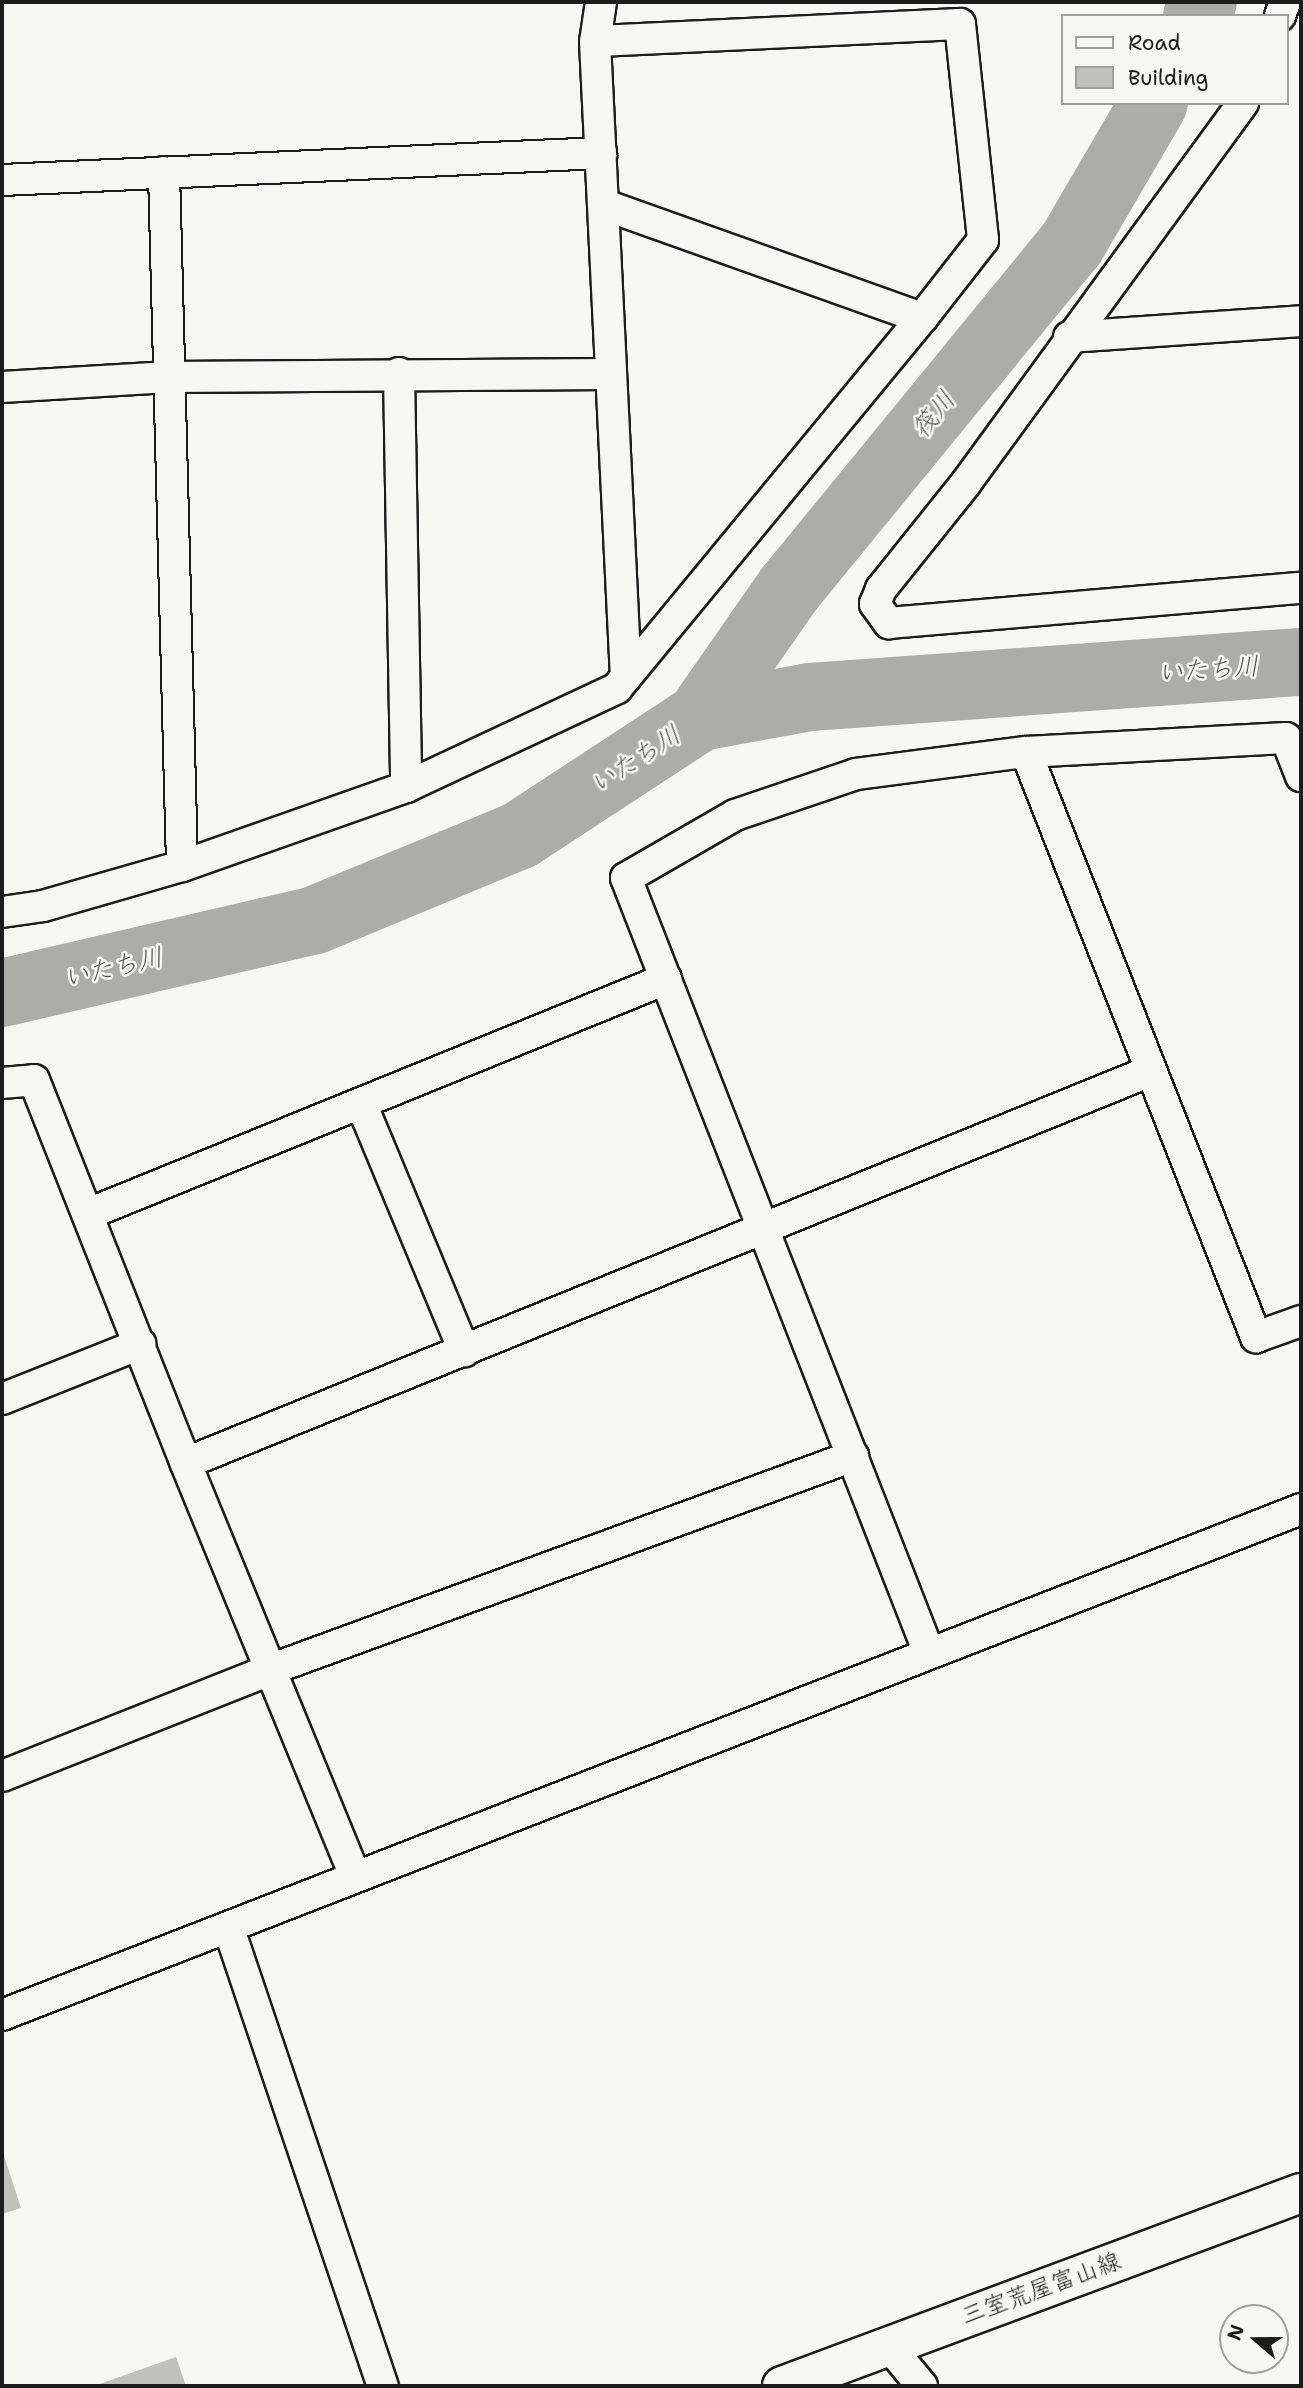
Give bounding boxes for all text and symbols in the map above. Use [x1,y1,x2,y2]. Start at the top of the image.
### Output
legend [1062,14,1289,105]
text: Road [1128,29,1181,57]
text: Building [1128,64,1208,92]
water label: 筏川 [905,384,961,444]
water label: いたち川 [1155,650,1261,688]
water label: いたち川 [583,718,687,800]
water label: いたち川 [59,940,167,994]
street label: 三室荒屋富山線 [957,2247,1125,2331]
north arrow [1219,2304,1289,2374]
text: N [1221,2321,1250,2344]

